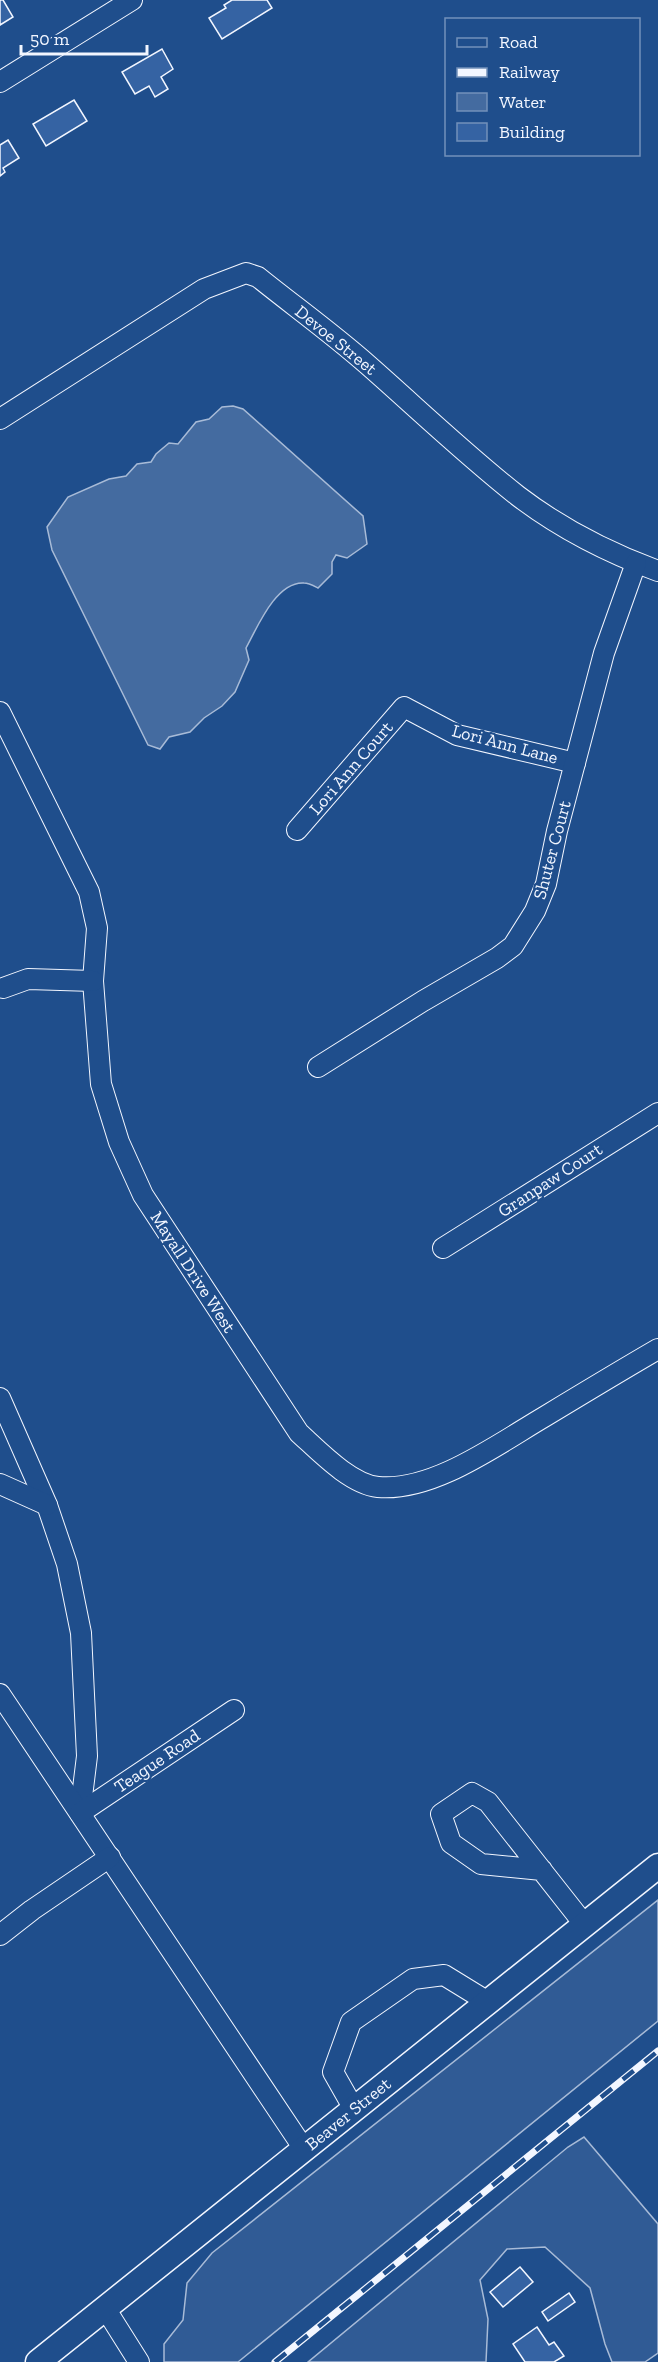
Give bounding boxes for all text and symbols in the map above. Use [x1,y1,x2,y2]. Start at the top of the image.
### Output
scale bar [21,18,147,56]
legend [445,18,640,156]
text: 50 m [30,28,70,50]
text: Road [499,31,538,53]
text: Railway [499,61,561,83]
text: Water [499,91,546,113]
text: Building [499,121,565,143]
street label: Devoe Street [291,300,382,380]
street label: Lori Ann Court [304,716,398,819]
street label: Lori Ann Lane [450,719,560,769]
street label: Shuter Court [528,798,576,902]
street label: Granpaw Court [494,1138,607,1222]
street label: Mayall Drive West [146,1207,241,1337]
street label: Teague Road [110,1724,204,1798]
street label: Beaver Street [301,2073,395,2155]

